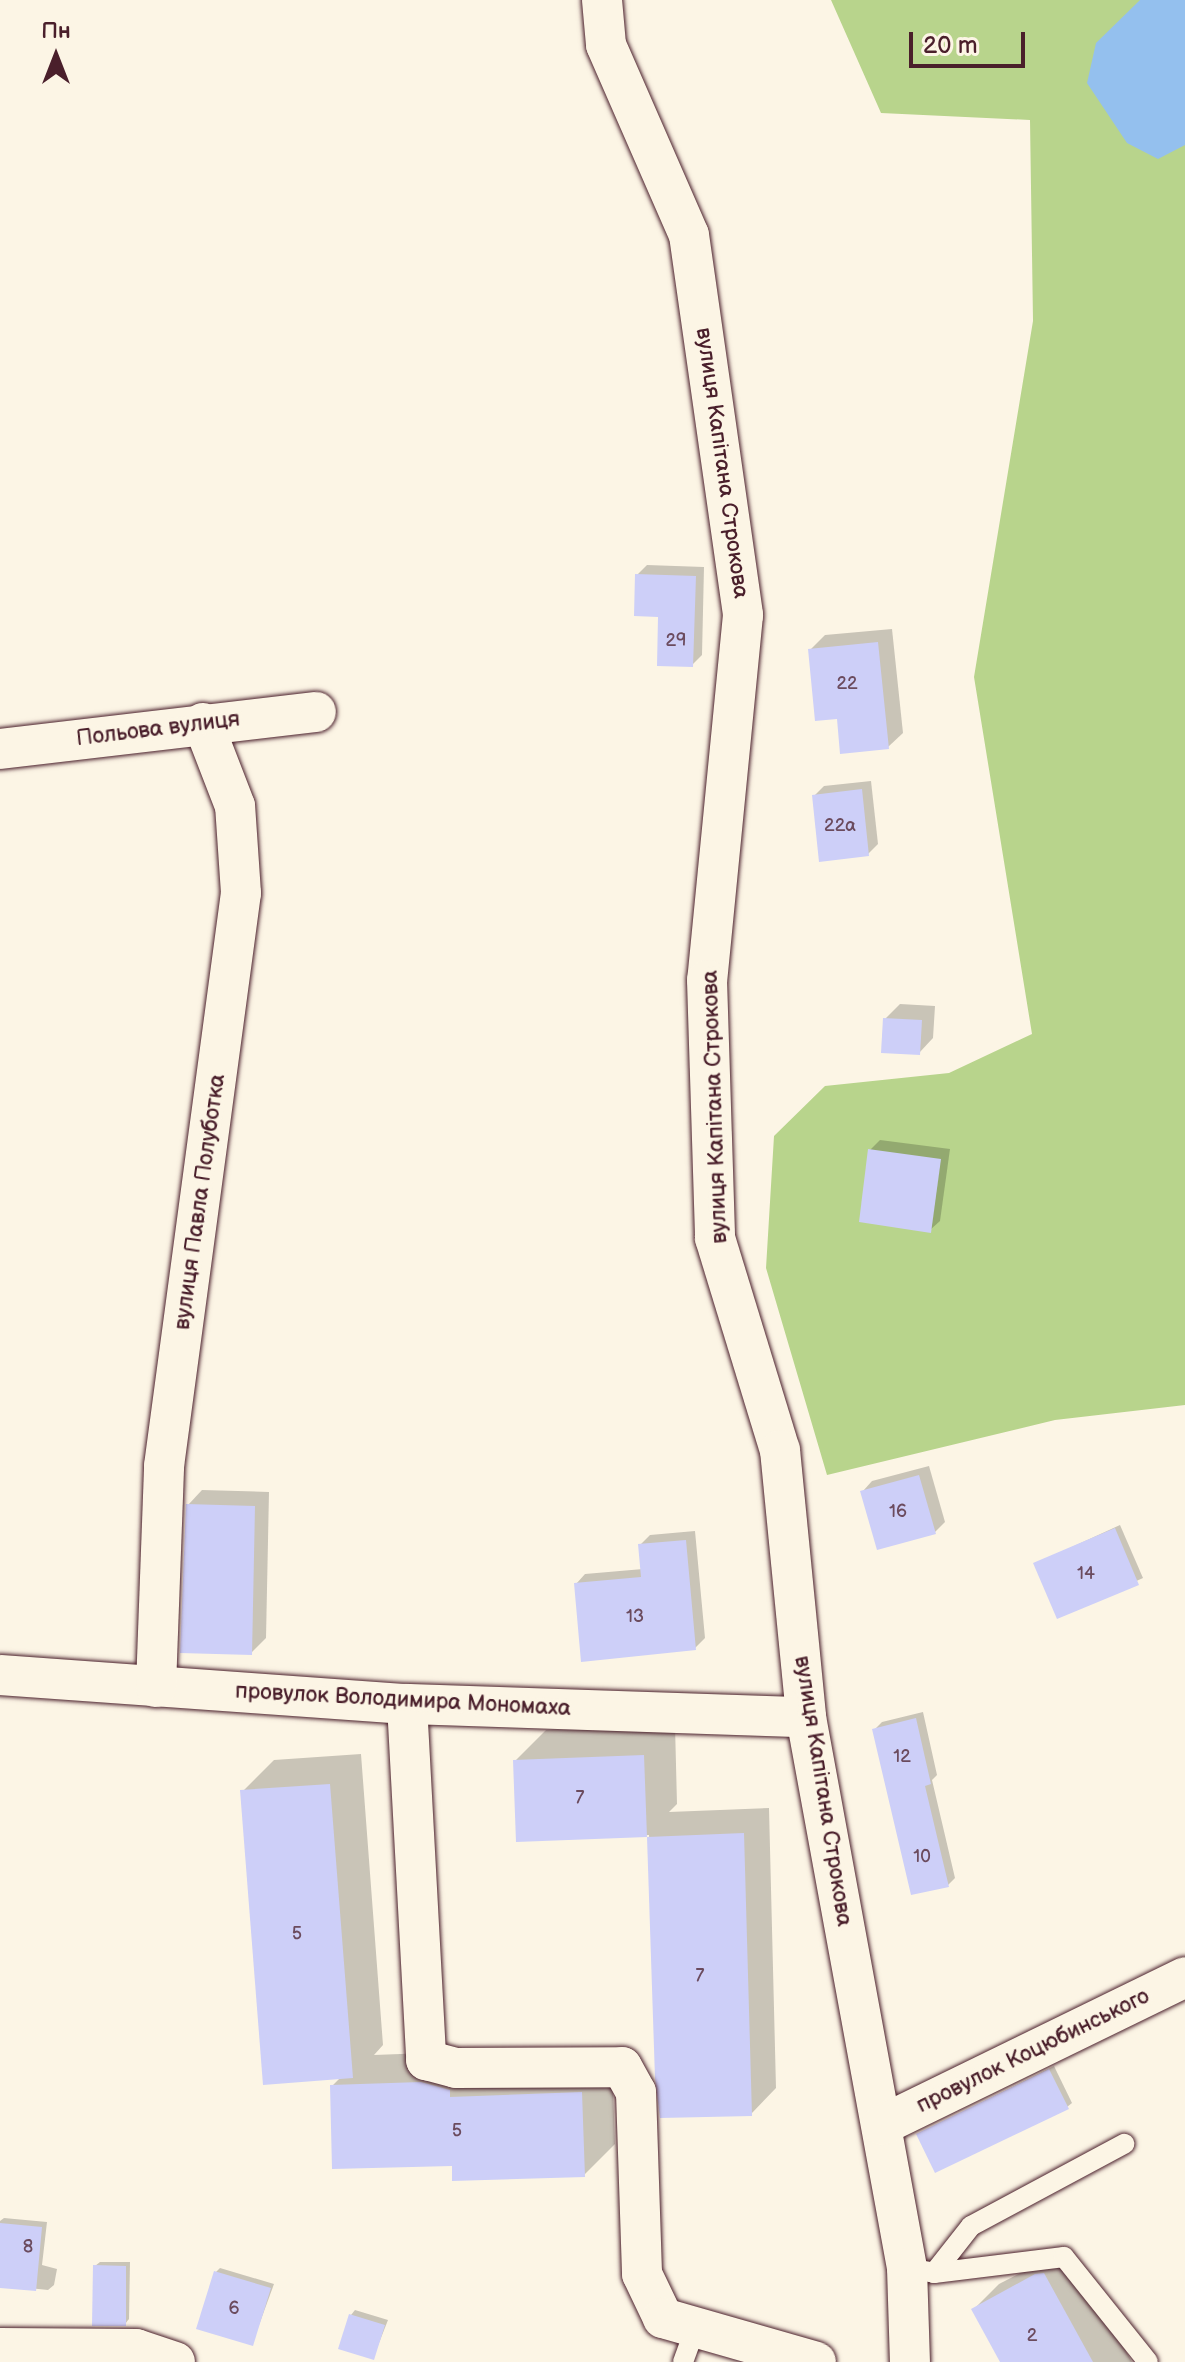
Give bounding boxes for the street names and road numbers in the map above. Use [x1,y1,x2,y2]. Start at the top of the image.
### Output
street label: вулиця Капітана Строкова [690,326,754,600]
street label: Польова вулиця [75,706,241,752]
street label: вулиця Капітана Строкова [697,970,733,1244]
street label: вулиця Павла Полуботка [169,1072,231,1332]
street label: вулиця Капітана Строкова [789,1654,857,1928]
street label: провулок Володимира Мономаха [234,1678,572,1722]
street label: провулок Коцюбинського [912,1983,1154,2119]

